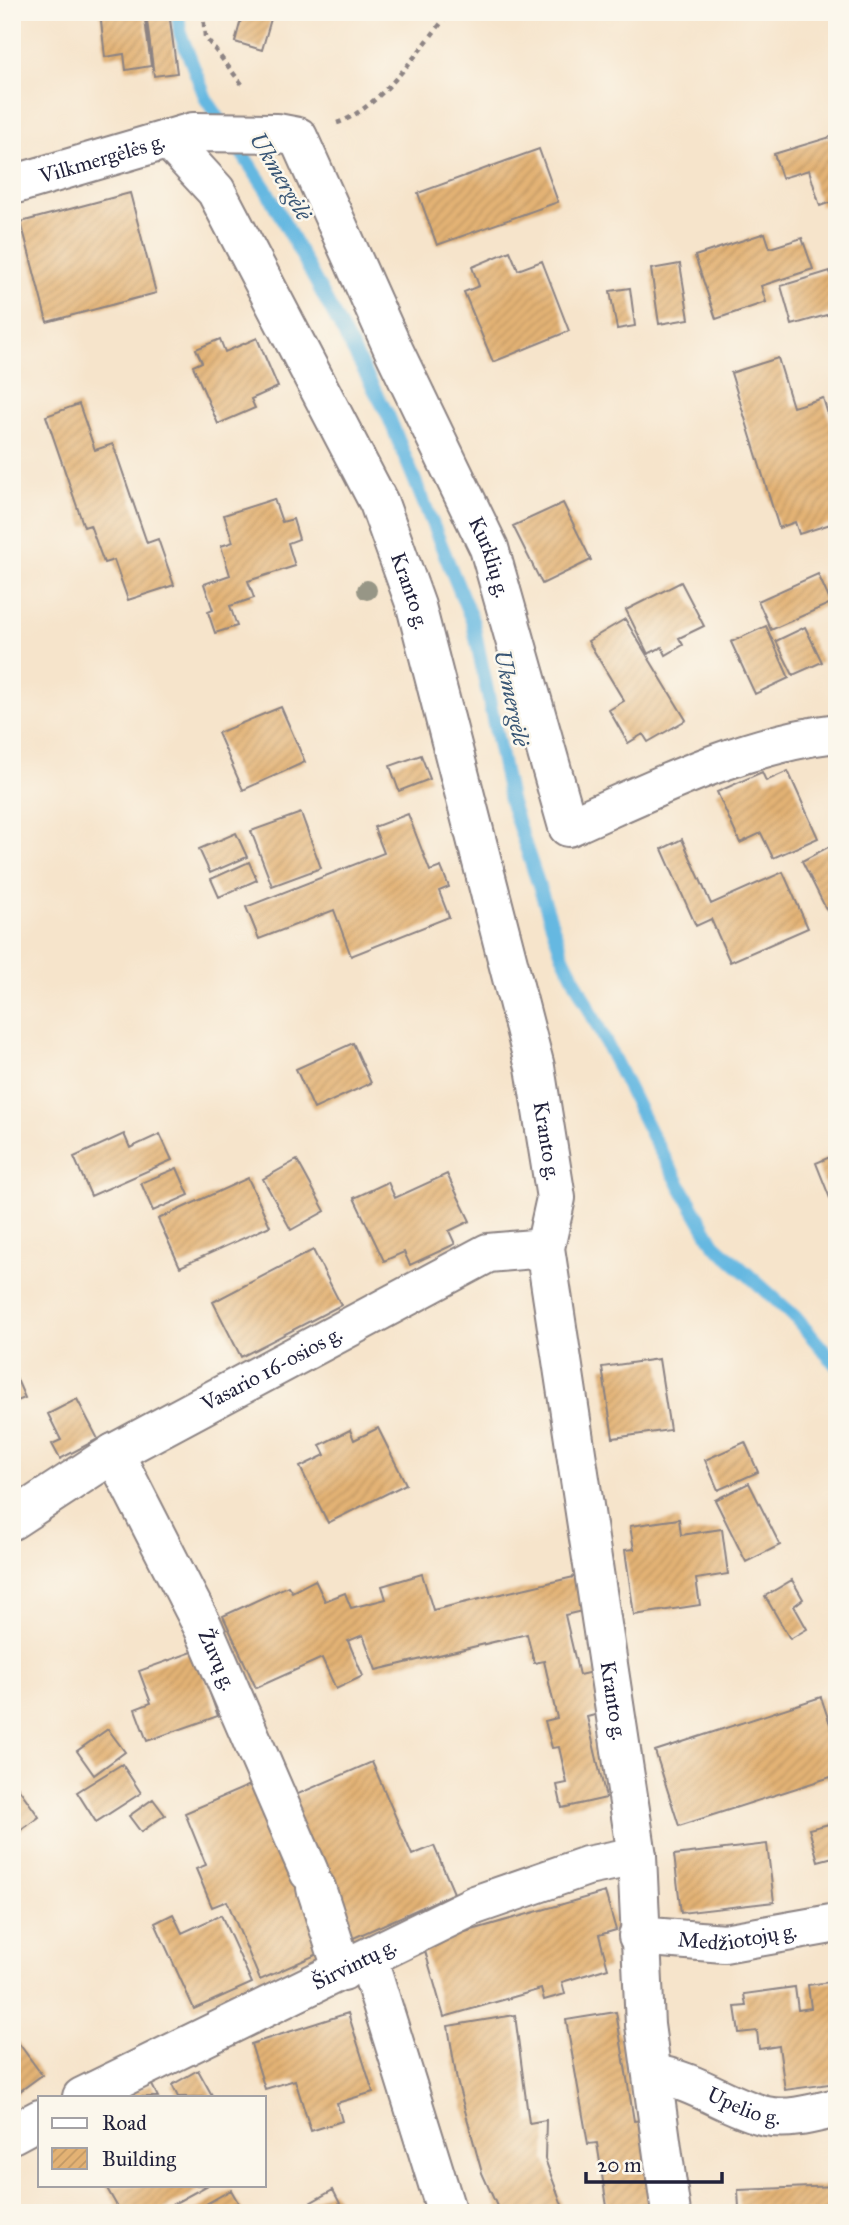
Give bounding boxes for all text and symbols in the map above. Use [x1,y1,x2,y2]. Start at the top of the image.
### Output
water label: Ukmergėlė [244,127,319,226]
street label: Vilkmergėlės g. [36,128,168,190]
street label: Kurklių g. [463,512,515,601]
street label: Kranto g. [385,549,435,632]
water label: Ukmergėlė [488,647,536,749]
street label: Kranto g. [528,1099,566,1182]
street label: Vasario 16-osios g. [196,1320,347,1417]
street label: Žuvų g. [192,1625,242,1694]
street label: Kranto g. [595,1659,632,1742]
street label: Medžiotojų g. [677,1917,799,1956]
street label: Širvintų g. [308,1932,401,1996]
street label: Upelio g. [703,2081,781,2131]
legend [38,2096,266,2186]
text: Road [102,2110,147,2136]
scale bar [586,2141,723,2185]
text: Building [102,2146,176,2172]
text: 20 m [597,2152,642,2178]

